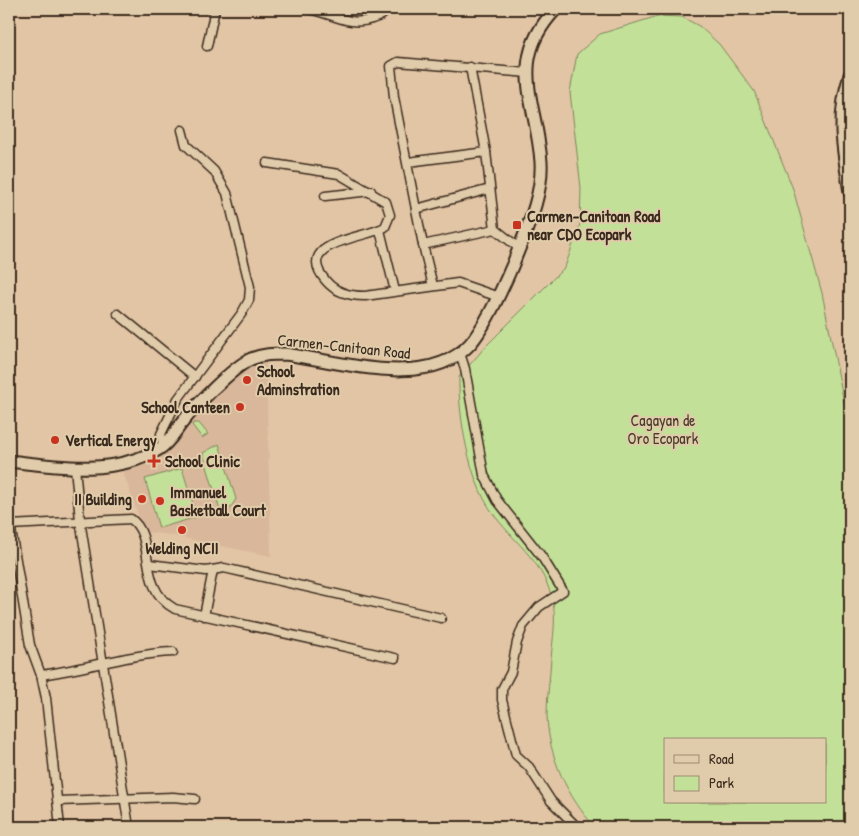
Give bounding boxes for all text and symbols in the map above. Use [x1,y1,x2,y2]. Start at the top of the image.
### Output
place label: Carmen-Canitoan Road near CDO Ecopark [527,205,661,246]
marker: Carmen-Canitoan Road near CDO Ecopark [511,219,523,231]
street label: Carmen-Canitoan Road [277,328,411,364]
place label: School Adminstration [257,360,340,400]
marker: School Adminstration [241,374,253,386]
place label: School Canteen [141,396,230,418]
marker: School Canteen [234,401,246,413]
park label: Cagayan de Oro Ecopark [628,409,699,449]
place label: Vertical Energy [65,429,157,452]
marker: Vertical Energy [49,434,61,446]
place label: School Clinic [165,450,241,472]
marker: School Clinic [147,454,161,468]
place label: Immanuel Basketball Court [170,481,266,521]
place label: II Building [74,488,132,511]
marker: II Building [136,493,148,505]
marker: Immanuel Basketball Court [154,495,166,507]
marker: Welding NCII [176,524,188,536]
place label: Welding NCII [145,537,219,560]
legend [664,738,826,804]
text: Road [709,748,734,769]
text: Park [709,772,734,793]

